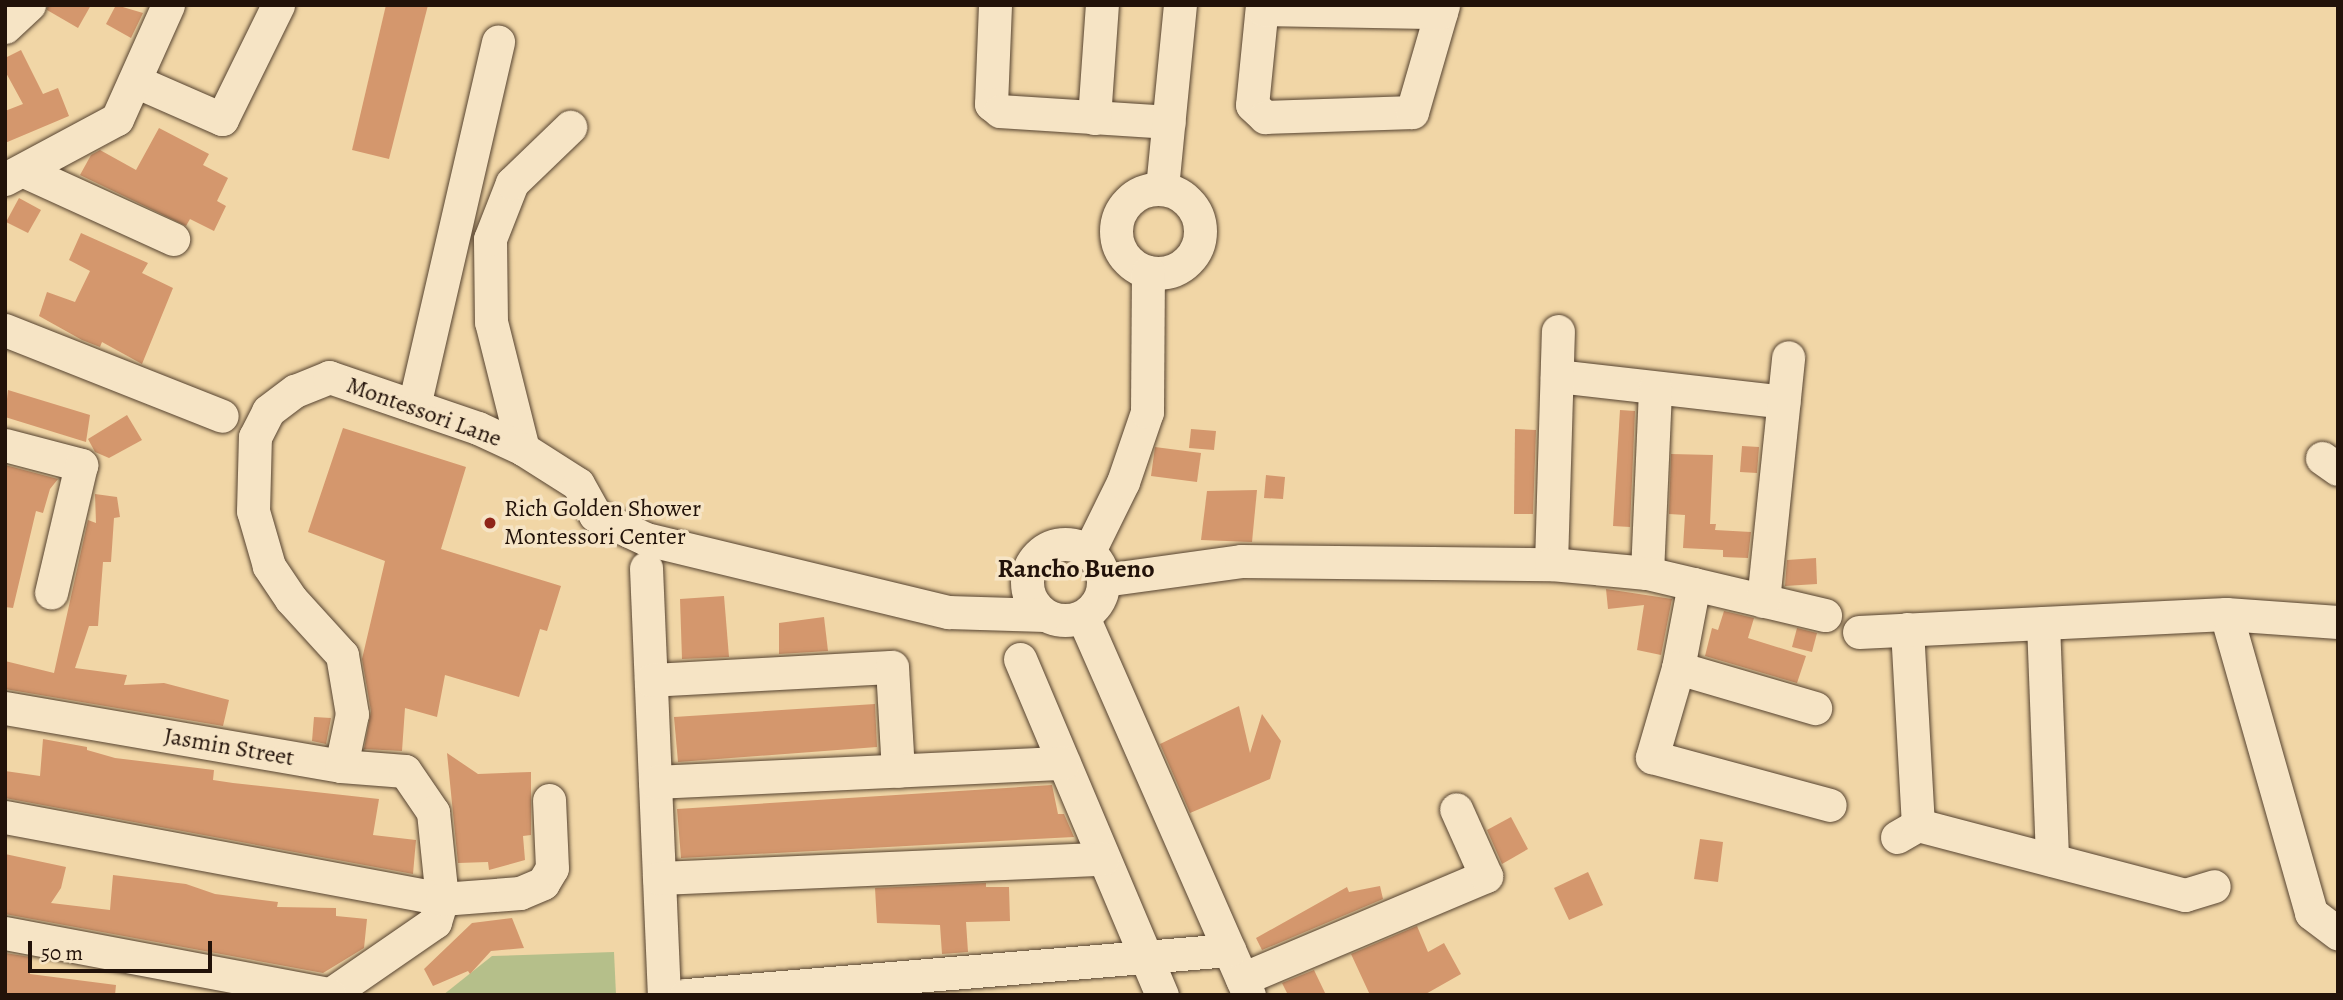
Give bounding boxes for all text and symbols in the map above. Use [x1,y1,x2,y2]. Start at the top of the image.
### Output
street label: Montessori Lane [343,371,505,453]
place label: Rich Golden Shower Montessori Center [504,495,701,551]
marker: Rich Golden Shower Montessori Center [482,515,498,531]
district label: Rancho Bueno [997,553,1155,585]
street label: Jasmin Street [162,721,296,773]
scale bar [32,926,215,970]
text: 50 m [41,939,83,967]

